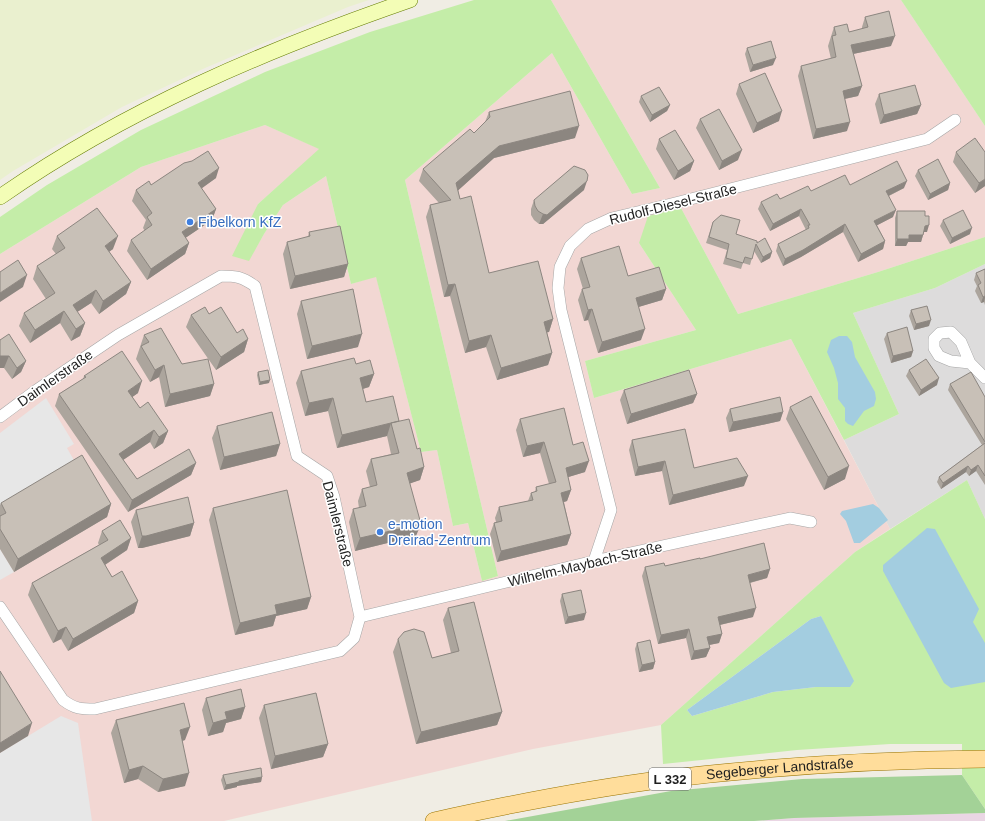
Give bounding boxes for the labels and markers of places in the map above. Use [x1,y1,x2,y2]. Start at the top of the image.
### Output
place label: Fibelkorn KfZ [198,214,282,230]
marker: Fibelkorn KfZ [185,217,195,227]
place label: e-motion Dreirad-Zentrum [388,516,491,548]
marker: e-motion Dreirad-Zentrum [375,527,385,537]

